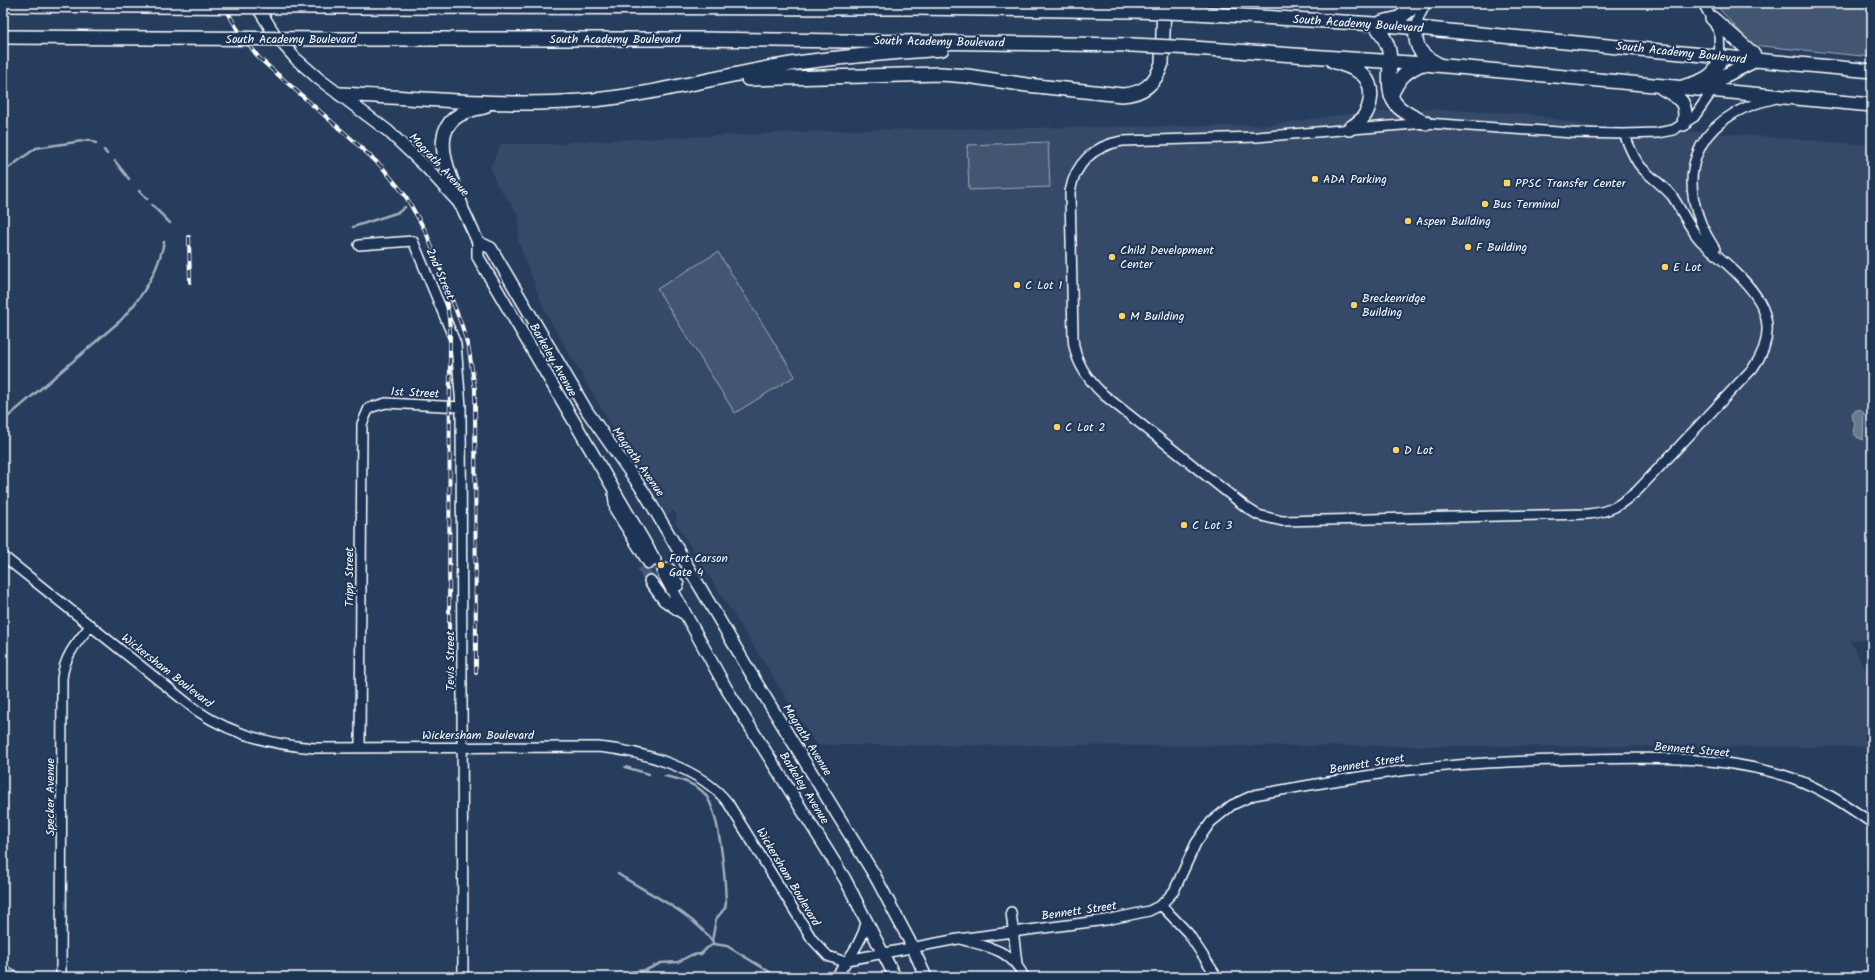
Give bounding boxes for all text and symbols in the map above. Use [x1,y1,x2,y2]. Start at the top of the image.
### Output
street label: South Academy Boulevard [1292,10,1425,38]
street label: South Academy Boulevard [226,30,357,49]
street label: South Academy Boulevard [550,30,681,49]
street label: South Academy Boulevard [873,31,1006,53]
street label: South Academy Boulevard [1615,37,1748,69]
street label: Magrath Avenue [404,129,474,202]
place label: ADA Parking [1323,170,1387,189]
marker: ADA Parking [1310,174,1320,184]
place label: PPSC Transfer Center [1515,174,1627,193]
marker: PPSC Transfer Center [1502,178,1512,188]
place label: Bus Terminal [1493,195,1560,214]
marker: Bus Terminal [1480,199,1490,209]
place label: Aspen Building [1416,212,1491,231]
marker: Aspen Building [1403,216,1413,226]
place label: F Building [1476,238,1528,257]
place label: Child Development Center [1120,241,1214,274]
marker: F Building [1463,242,1473,252]
street label: 2nd Street [421,245,460,303]
marker: Child Development Center [1107,252,1117,262]
place label: E Lot [1673,258,1702,277]
marker: E Lot [1660,262,1670,272]
place label: C Lot 1 [1025,276,1062,295]
marker: C Lot 1 [1012,280,1022,290]
place label: Breckenridge Building [1362,289,1426,322]
marker: Breckenridge Building [1349,300,1359,310]
place label: M Building [1130,307,1185,326]
marker: M Building [1117,311,1127,321]
street label: Barkeley Avenue [524,320,582,401]
street label: 1st Street [390,382,440,404]
place label: C Lot 2 [1065,418,1105,437]
marker: C Lot 2 [1052,422,1062,432]
street label: Magrath Avenue [607,423,670,501]
place label: D Lot [1404,441,1434,460]
marker: D Lot [1391,445,1401,455]
place label: C Lot 3 [1192,516,1232,535]
marker: C Lot 3 [1179,520,1189,530]
street label: Tripp Street [340,547,359,607]
place label: Fort Carson Gate 4 [669,549,728,582]
marker: Fort Carson Gate 4 [656,560,666,570]
street label: Wickersham Boulevard [117,629,218,714]
street label: Tevis Street [441,631,460,691]
street label: Magrath Avenue [777,700,837,780]
street label: Wickersham Boulevard [422,726,535,745]
street label: Bennett Street [1653,737,1731,763]
street label: Barkeley Avenue [774,748,834,828]
street label: Bennett Street [1328,749,1406,779]
street label: Specker Avenue [41,757,60,836]
street label: Wickersham Boulevard [751,824,825,931]
street label: Bennett Street [1040,896,1118,926]

